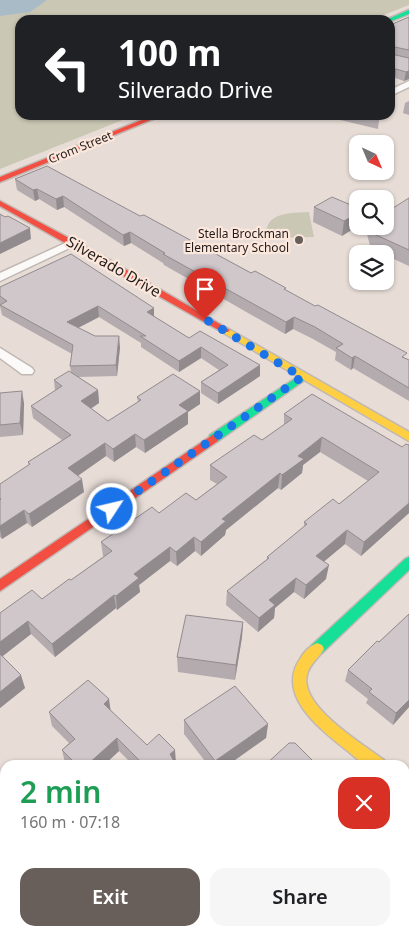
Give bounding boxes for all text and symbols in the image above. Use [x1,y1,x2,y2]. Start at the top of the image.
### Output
text: 100 m [118,29,221,76]
icon: left [35,35,100,100]
text: Silverado Drive [118,74,273,104]
street label: Crom Street [46,126,115,168]
north arrow [349,135,394,180]
map controls [349,135,394,290]
button: search [349,190,394,235]
place label: Stella Brockman Elementary School [184,225,289,256]
street label: Silverado Drive [63,231,165,301]
marker: Stella Brockman Elementary School [293,234,305,246]
button: layers [349,245,394,290]
pin [184,268,226,319]
icon: arrive [191,275,219,303]
position arrow [85,482,137,534]
text: 2 min [20,771,101,812]
button: close [338,777,390,829]
text: 160 m · 07:18 [20,811,120,833]
button: Exit [20,868,200,926]
button: Share [210,868,390,926]

